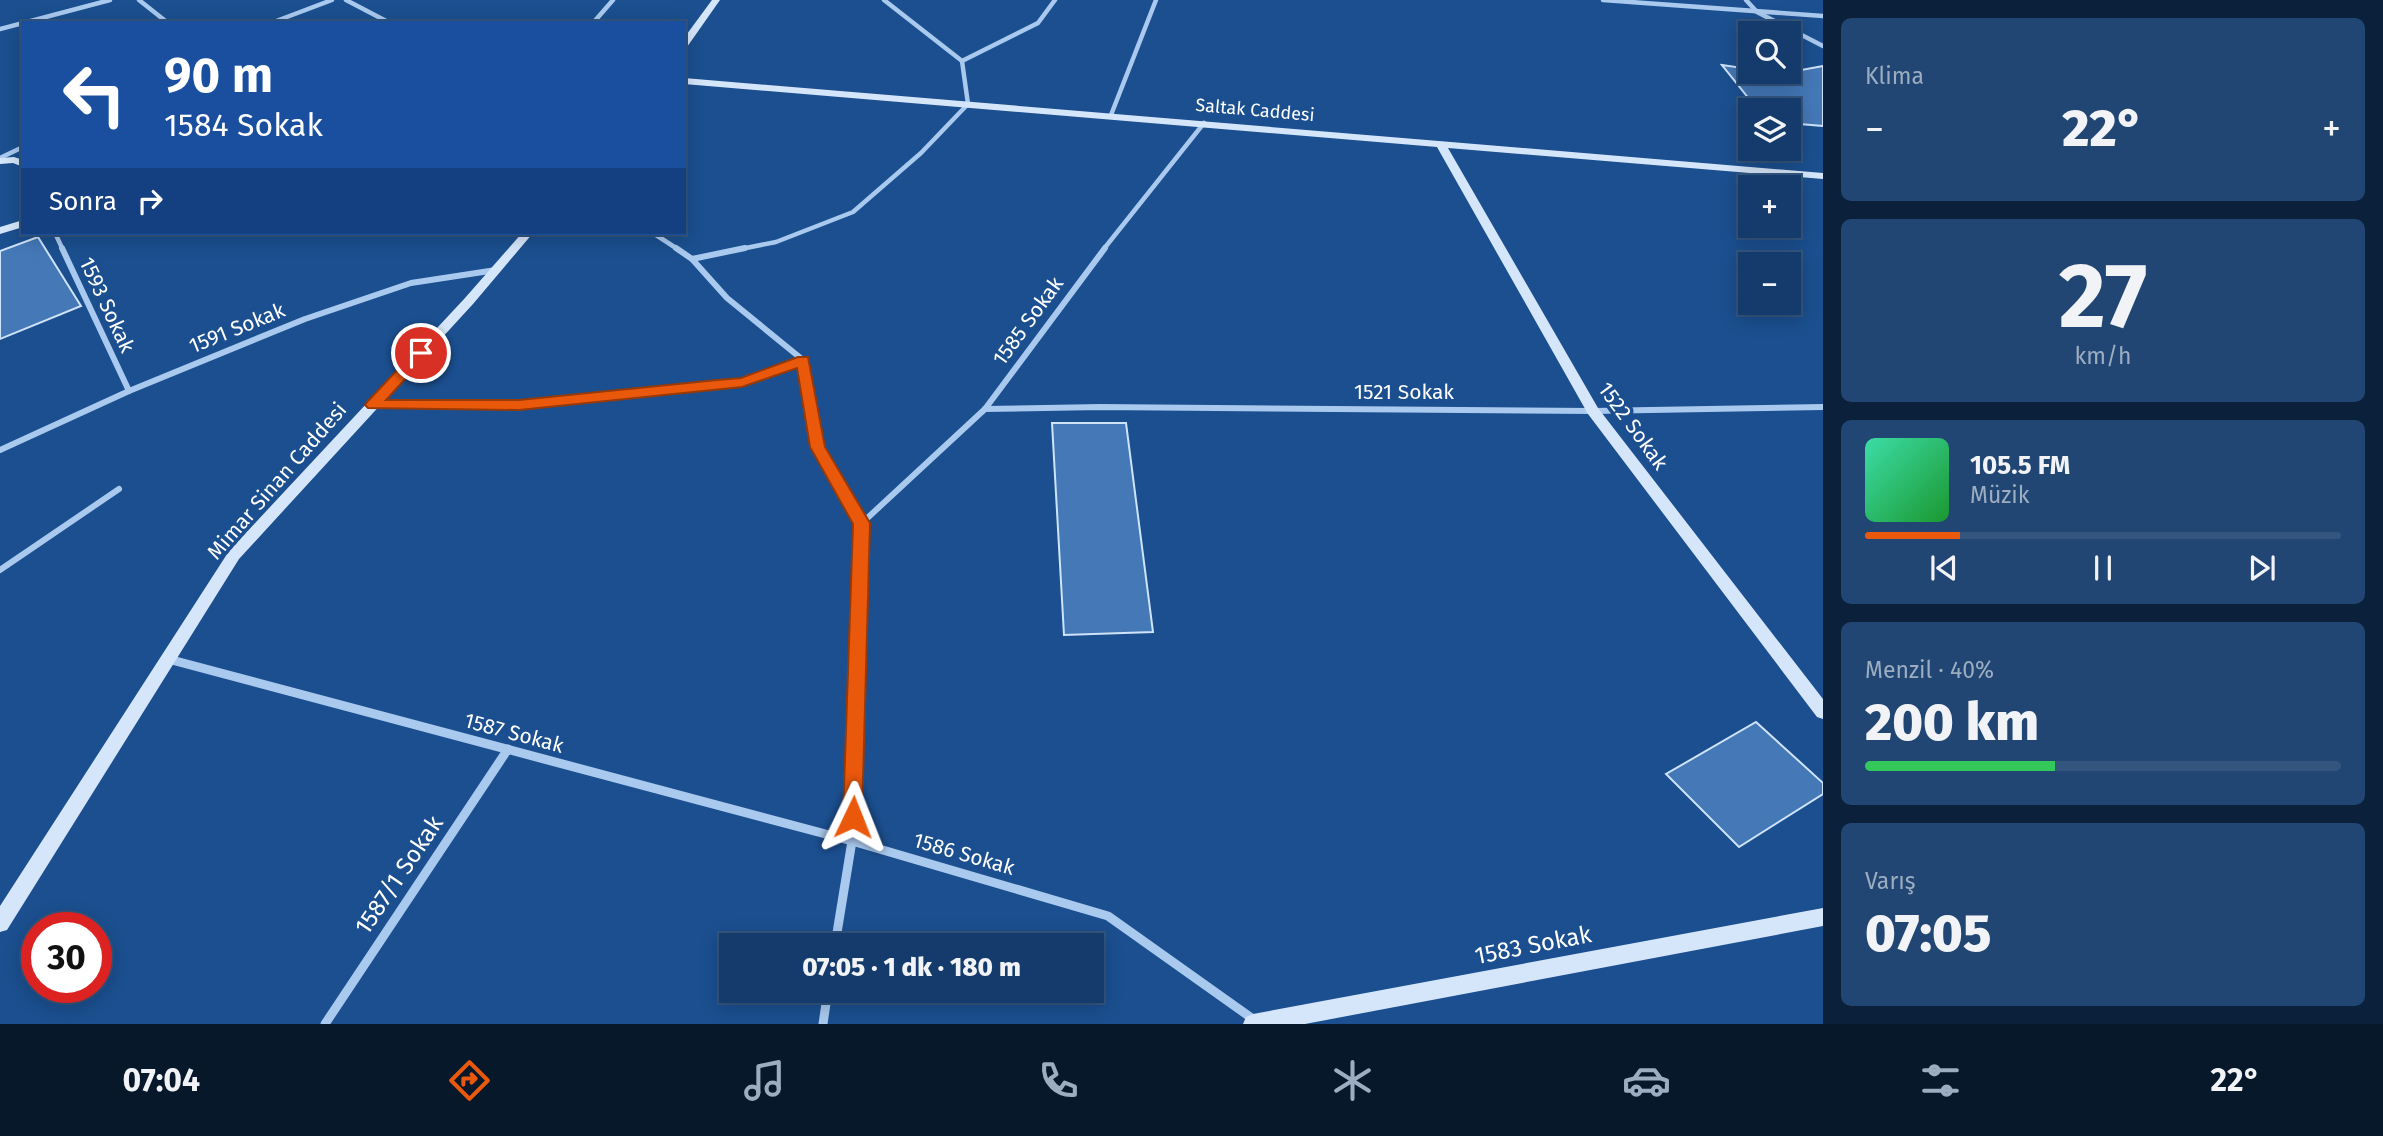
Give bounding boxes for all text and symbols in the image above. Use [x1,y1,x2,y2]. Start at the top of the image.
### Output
map controls [1738,21,1801,315]
button: search [1738,21,1801,84]
text: 90 m [164,46,273,105]
icon: left [49,49,140,140]
text: Klima [1865,62,1924,90]
street label: Saltak Caddesi [1195,94,1315,126]
text: 22° [2062,97,2144,160]
button: layers [1738,98,1801,161]
text: 1584 Sokak [164,106,323,144]
text: − [1865,106,1884,152]
text: + [2322,106,2341,152]
button: + [1738,175,1801,238]
icon: right [131,182,169,220]
text: Sonra [49,186,117,217]
text: 27 [2059,242,2147,351]
button: − [1738,252,1801,315]
street label: 1593 Sokak [74,253,140,357]
street label: 1585 Sokak [987,271,1069,371]
street label: 1591 Sokak [185,297,289,359]
pin [391,323,451,383]
icon: arrive [402,334,440,372]
text: km/h [2075,342,2131,370]
street label: 1522 Sokak [1592,377,1674,475]
street label: 1521 Sokak [1354,379,1454,405]
street label: Mimar Sinan Caddesi [202,397,352,565]
text: 105.5 FM [1970,450,2070,481]
text: Müzik [1970,481,2030,509]
icon: previous [1925,549,1963,587]
icon: pause [2084,549,2122,587]
icon: next [2243,549,2281,587]
text: Menzil · 40% [1865,656,1994,684]
text: 200 km [1865,691,2039,754]
street label: 1587 Sokak [461,707,567,759]
position arrow [816,780,890,854]
street label: 1587/1 Sokak [349,810,449,940]
street label: 1586 Sokak [910,827,1018,881]
text: Varış [1865,867,1916,895]
text: 07:05 [1865,902,1991,965]
speed limit sign: 30 [21,912,112,1003]
street label: 1583 Sokak [1472,920,1594,970]
text: 07:05 · 1 dk · 180 m [802,952,1021,983]
icon: directions [445,1056,494,1105]
icon: music [740,1056,789,1105]
icon: phone [1034,1056,1083,1105]
icon: climate [1328,1056,1377,1105]
icon: car [1622,1056,1671,1105]
icon: filters [1916,1056,1965,1105]
text: 07:04 [123,1061,200,1099]
text: 22° [2211,1061,2260,1099]

